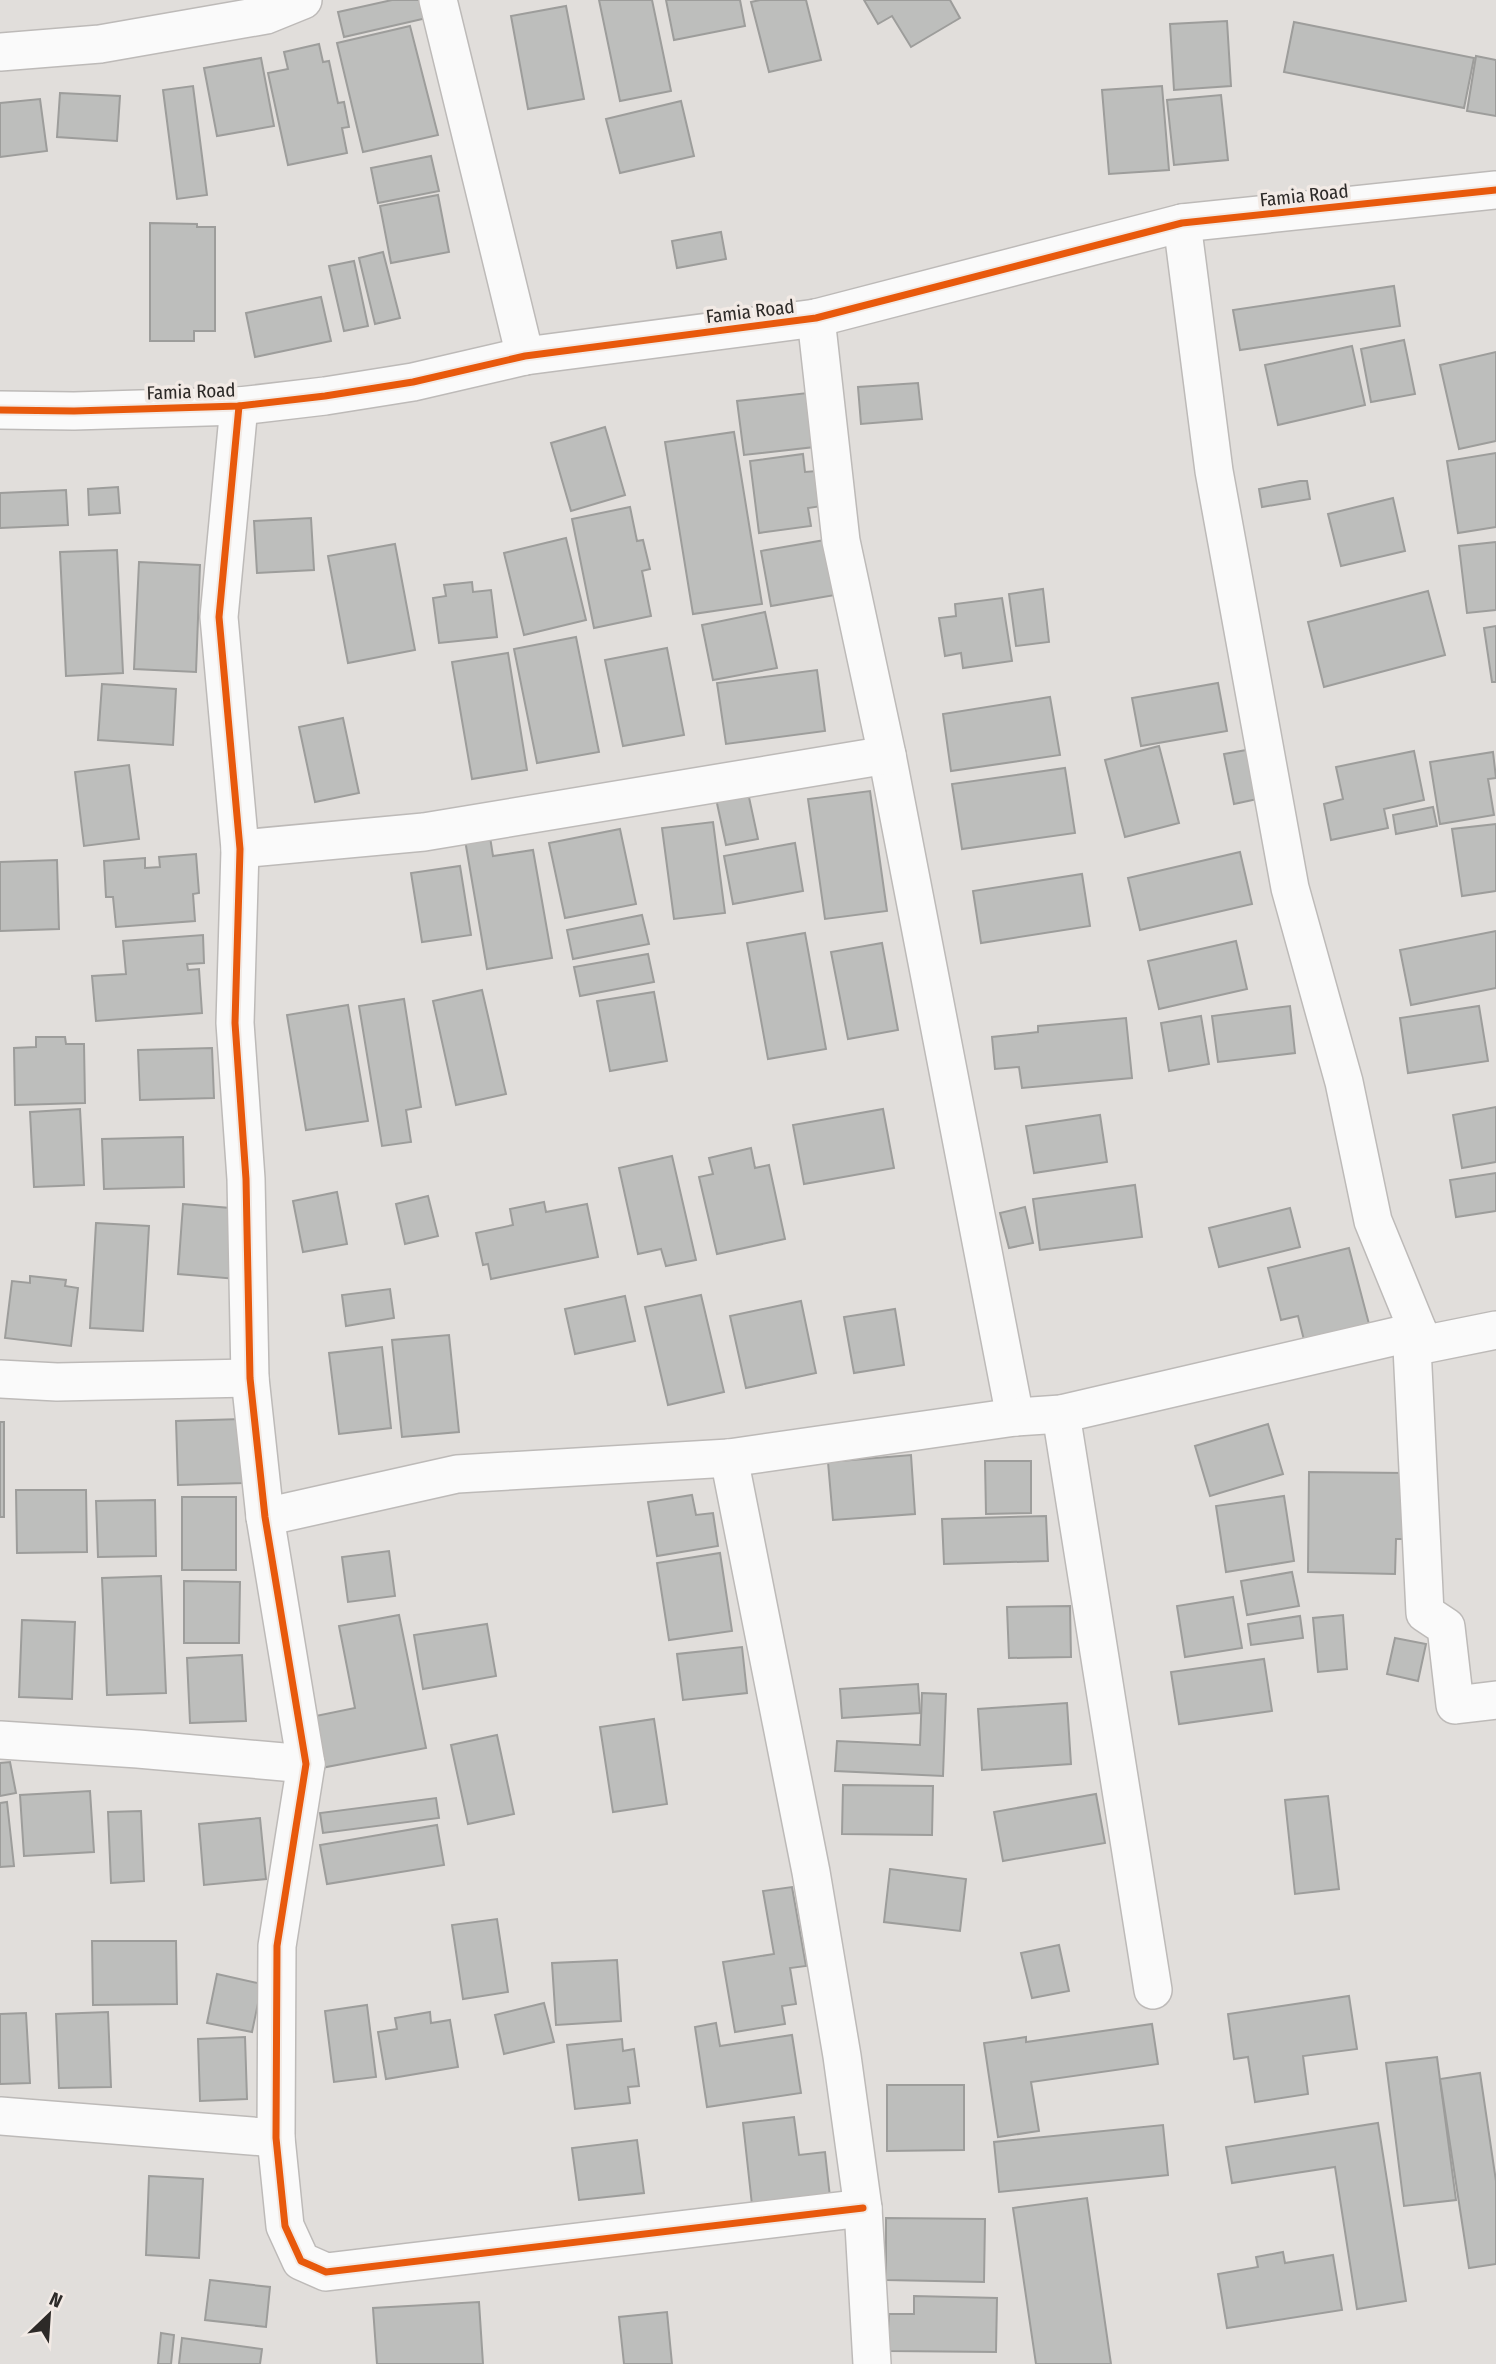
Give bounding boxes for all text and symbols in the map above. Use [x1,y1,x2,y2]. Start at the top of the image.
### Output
street label: Famia Road [1259,179,1350,212]
street label: Famia Road [704,295,796,328]
street label: Famia Road [146,378,236,405]
north arrow [14,2280,84,2350]
text: N [46,2287,66,2313]

